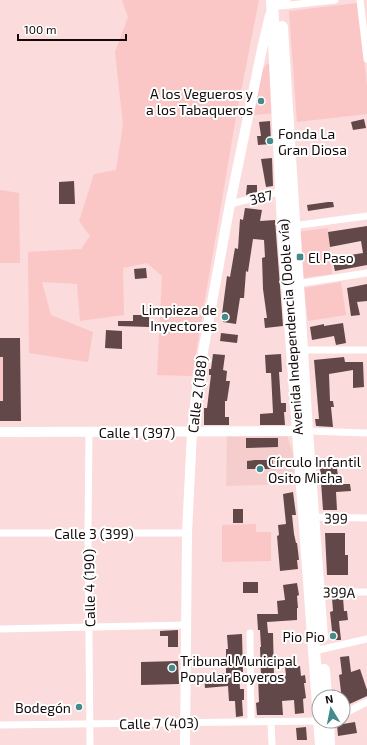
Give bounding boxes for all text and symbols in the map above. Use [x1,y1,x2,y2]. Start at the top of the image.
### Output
scale bar [18,16,126,42]
text: 100 m [24,22,56,36]
place label: A los Vegueros y a los Tabaqueros [146,85,254,118]
marker: A los Vegueros y a los Tabaqueros [256,96,266,106]
place label: Fonda La Gran Diosa [278,125,347,158]
marker: Fonda La Gran Diosa [265,136,275,146]
street label: 387 [248,186,274,208]
street label: Avenida Independencia (Doble vía) [274,218,306,436]
place label: El Paso [308,249,354,266]
marker: El Paso [295,252,305,262]
place label: Limpieza de Inyectores [141,301,217,334]
marker: Limpieza de Inyectores [220,312,230,322]
street label: Calle 2 (188) [184,354,210,434]
street label: Calle 1 (397) [99,424,175,441]
place label: Círculo Infantil Osito Micha [268,453,362,486]
marker: Círculo Infantil Osito Micha [255,464,265,474]
street label: 399 [324,509,348,527]
street label: Calle 3 (399) [54,525,134,542]
street label: Calle 4 (190) [80,549,98,627]
street label: 399A [323,583,356,601]
place label: Pio Pio [283,628,325,645]
marker: Pio Pio [328,631,338,641]
place label: Tribunal Municipal Popular Boyeros [180,652,298,685]
marker: Tribunal Municipal Popular Boyeros [167,663,177,673]
north arrow [311,689,351,729]
text: N [324,692,334,706]
place label: Bodegón [15,699,71,716]
marker: Bodegón [74,702,84,712]
street label: Calle 7 (403) [119,714,199,732]

